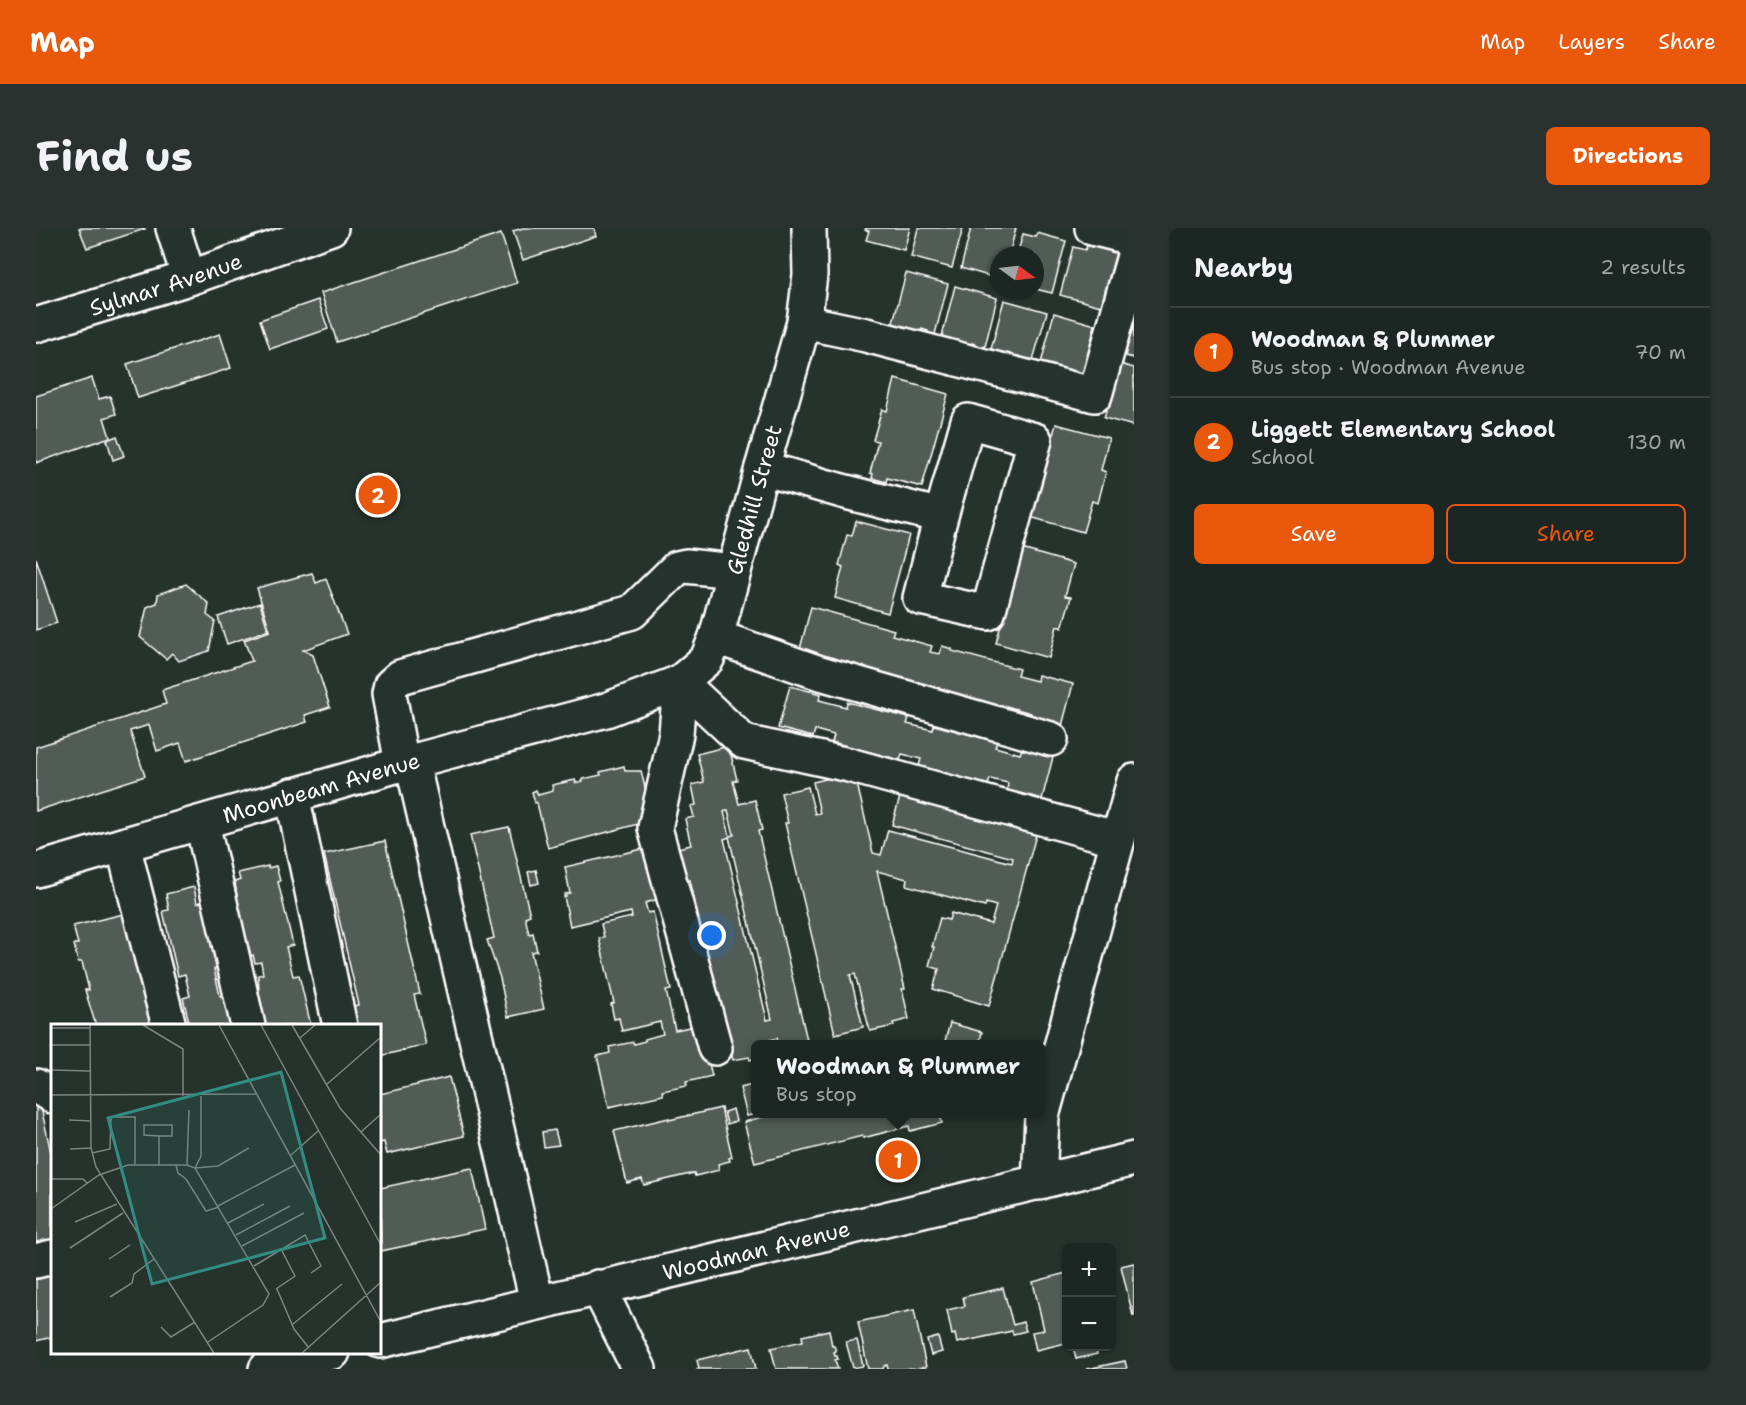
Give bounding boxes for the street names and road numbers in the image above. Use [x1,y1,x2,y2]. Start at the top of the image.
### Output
street label: Sylmar Avenue [86,246,246,323]
street label: Gledhill Street [720,421,789,578]
street label: Moonbeam Avenue [219,746,423,830]
street label: Woodman Avenue [660,1214,853,1287]

